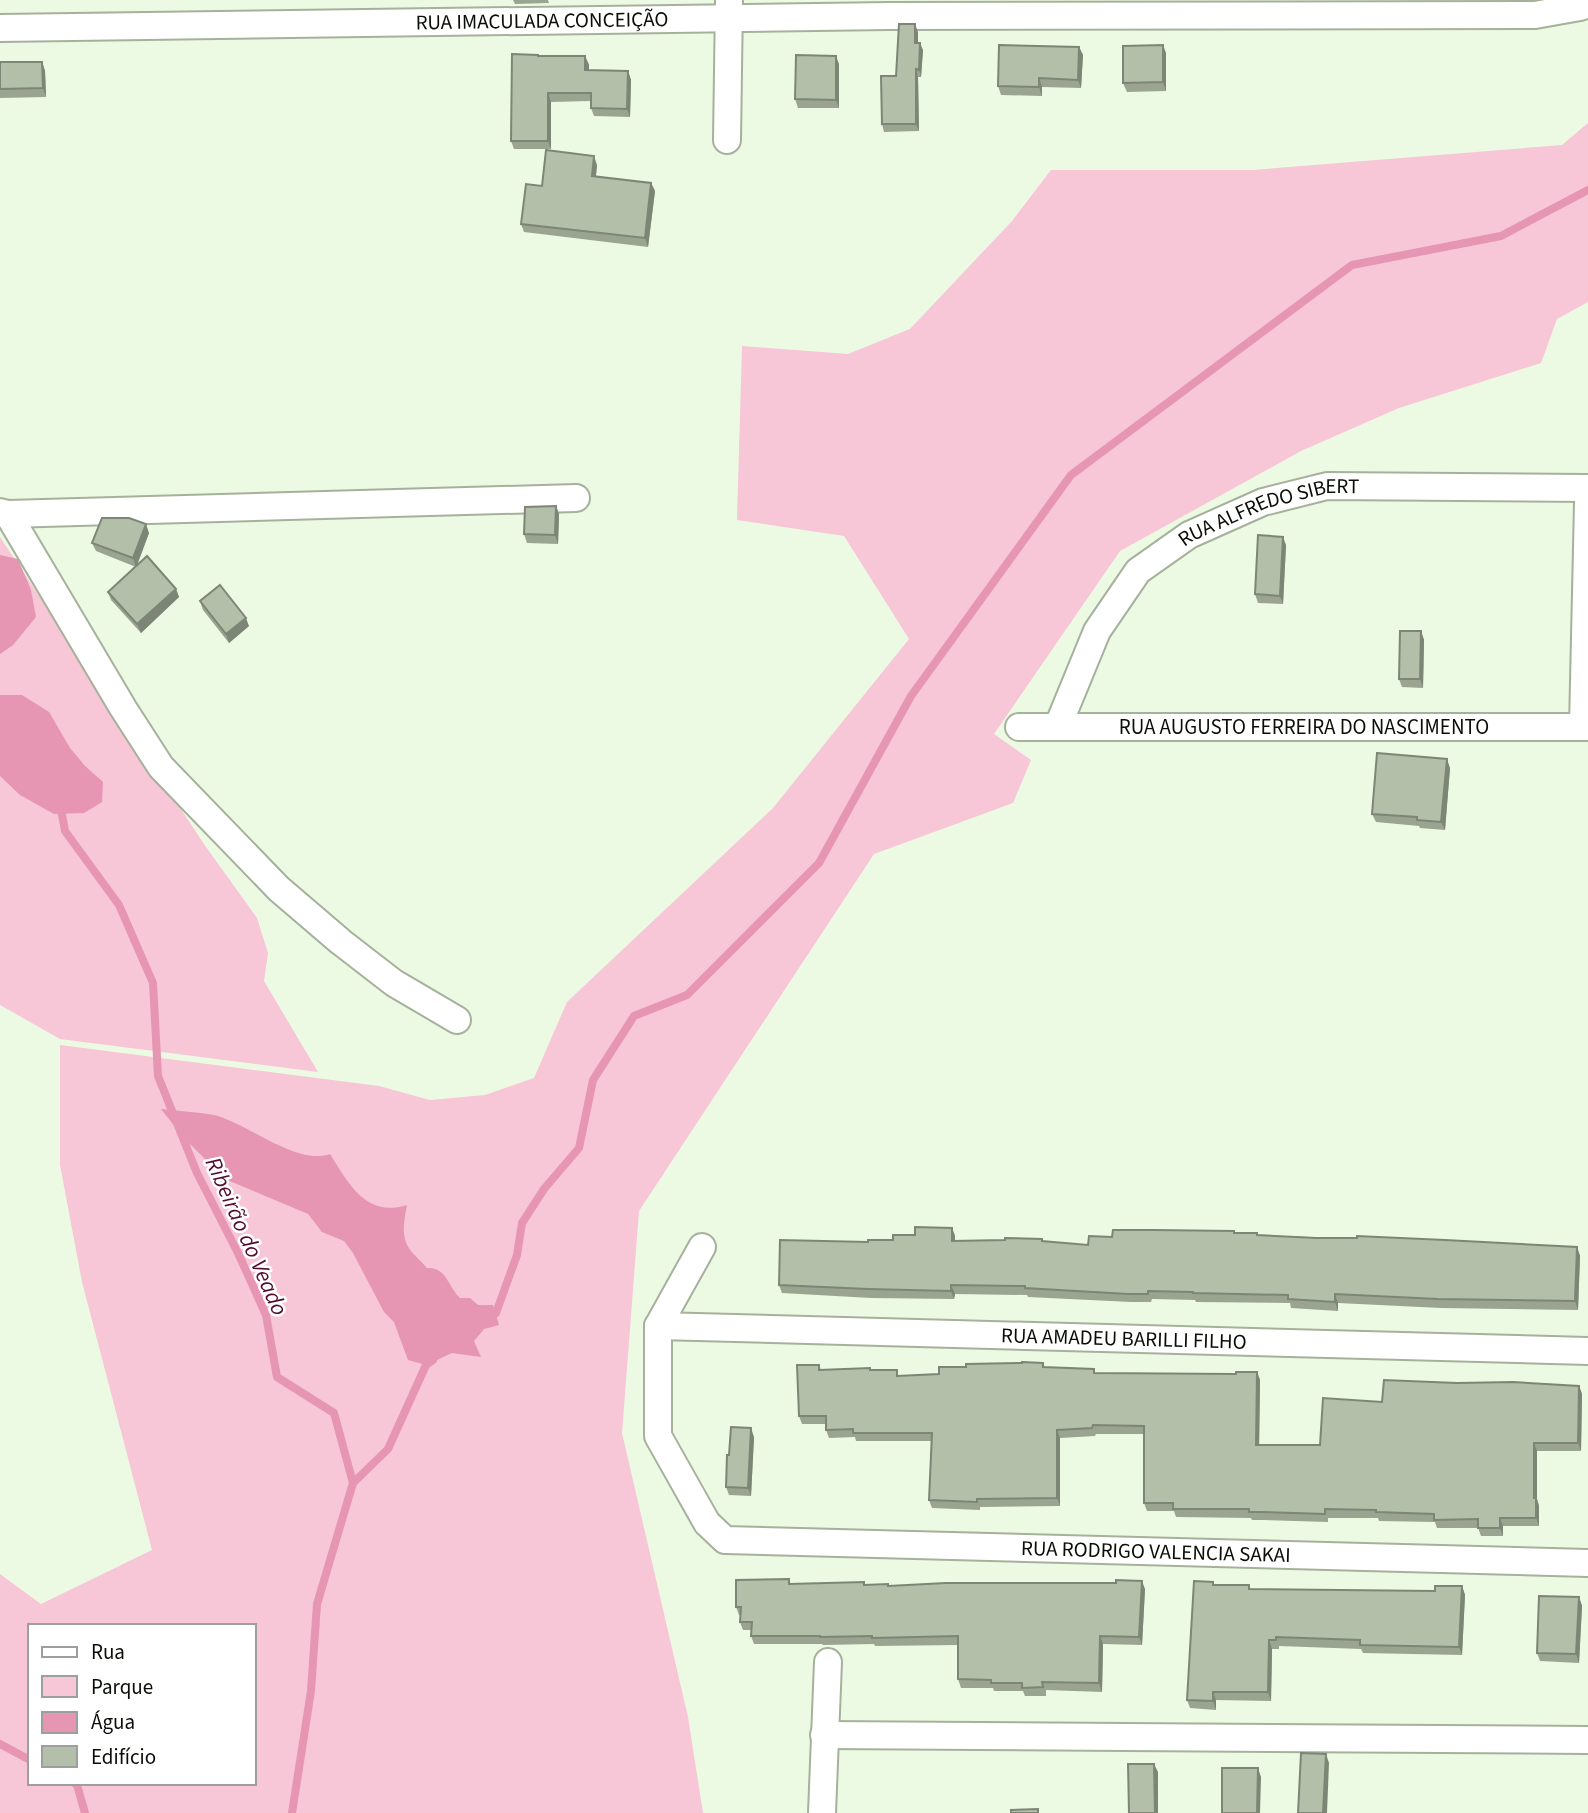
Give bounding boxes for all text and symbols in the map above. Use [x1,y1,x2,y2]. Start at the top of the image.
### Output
street label: RUA IMACULADA CONCEIÇÃO [415,4,669,37]
street label: RUA ALFREDO SIBERT [1172,471,1359,553]
street label: RUA AUGUSTO FERREIRA DO NASCIMENTO [1119,712,1489,742]
water label: Ribeirão do Veado [197,1152,296,1321]
street label: RUA AMADEU BARILLI FILHO [1001,1320,1247,1357]
street label: RUA RODRIGO VALENCIA SAKAI [1021,1533,1291,1570]
legend [28,1624,256,1785]
text: Rua [91,1637,125,1667]
text: Parque [91,1672,153,1702]
text: Água [91,1707,135,1737]
text: Edifício [91,1742,156,1772]

